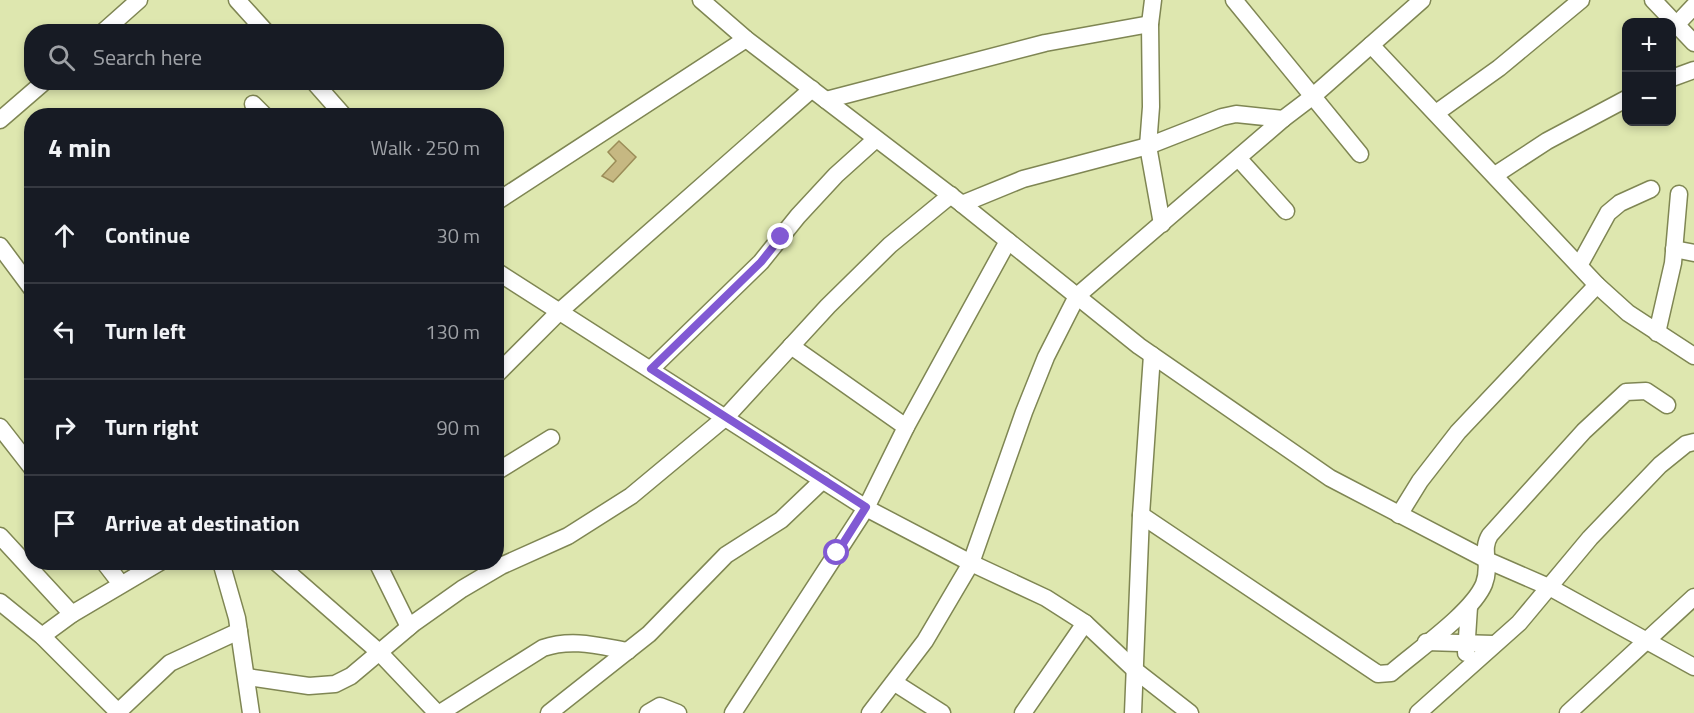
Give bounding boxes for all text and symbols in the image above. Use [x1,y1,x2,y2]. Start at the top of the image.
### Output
map controls [1622,18,1676,126]
button: + [1622,18,1676,72]
search box [24,24,504,90]
text: Search here [93,40,202,74]
icon: search [45,41,78,74]
button: − [1622,72,1676,126]
text: 4 min [48,128,111,167]
text: Walk · 250 m [371,132,480,163]
text: Continue [105,218,190,252]
icon: ahead [48,219,81,252]
text: 30 m [436,220,480,251]
route end [767,223,793,249]
text: Turn left [105,314,186,348]
icon: left [48,315,81,348]
text: 130 m [425,316,480,347]
text: Turn right [105,410,199,444]
icon: right [48,411,81,444]
text: 90 m [436,412,480,443]
text: Arrive at destination [105,506,300,540]
icon: arrive [48,507,81,540]
route start [823,539,849,565]

